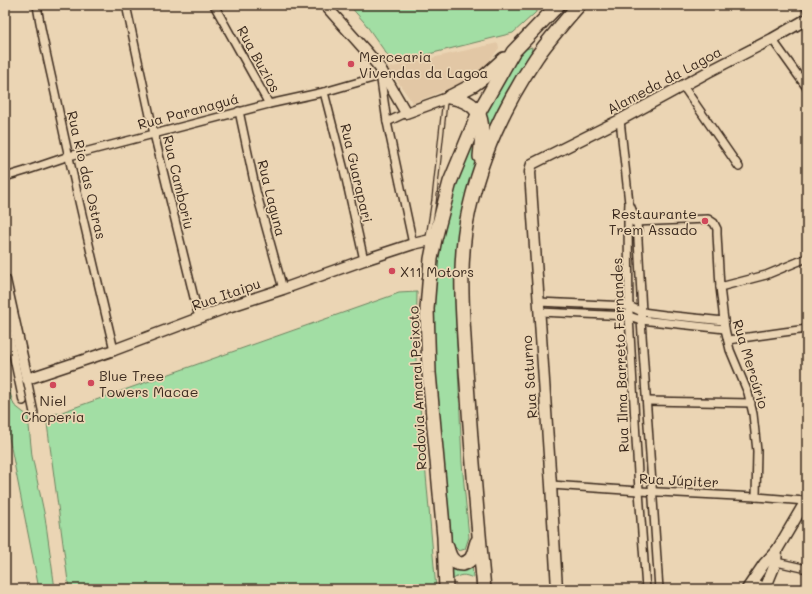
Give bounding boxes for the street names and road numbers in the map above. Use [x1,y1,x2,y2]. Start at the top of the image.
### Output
street label: Rua Buzios [233,22,285,96]
street label: Alameda da Lagoa [603,42,725,118]
street label: Rua Paranaguá [135,88,241,134]
street label: Rua Rio das Ostras [63,109,111,241]
street label: Rua Guarapari [336,122,378,224]
street label: Rua Camboriu [159,133,199,231]
street label: Rua Laguna [253,158,291,238]
street label: Rua Ilma Barreto Fernandes [607,257,633,453]
street label: Rua Itaipu [189,273,263,315]
street label: Rodovia Amaral Peixoto [403,306,431,470]
street label: Rua Mercúrio [728,317,774,411]
street label: Rua Saturno [517,335,541,419]
street label: Rua Júpiter [639,468,719,492]

